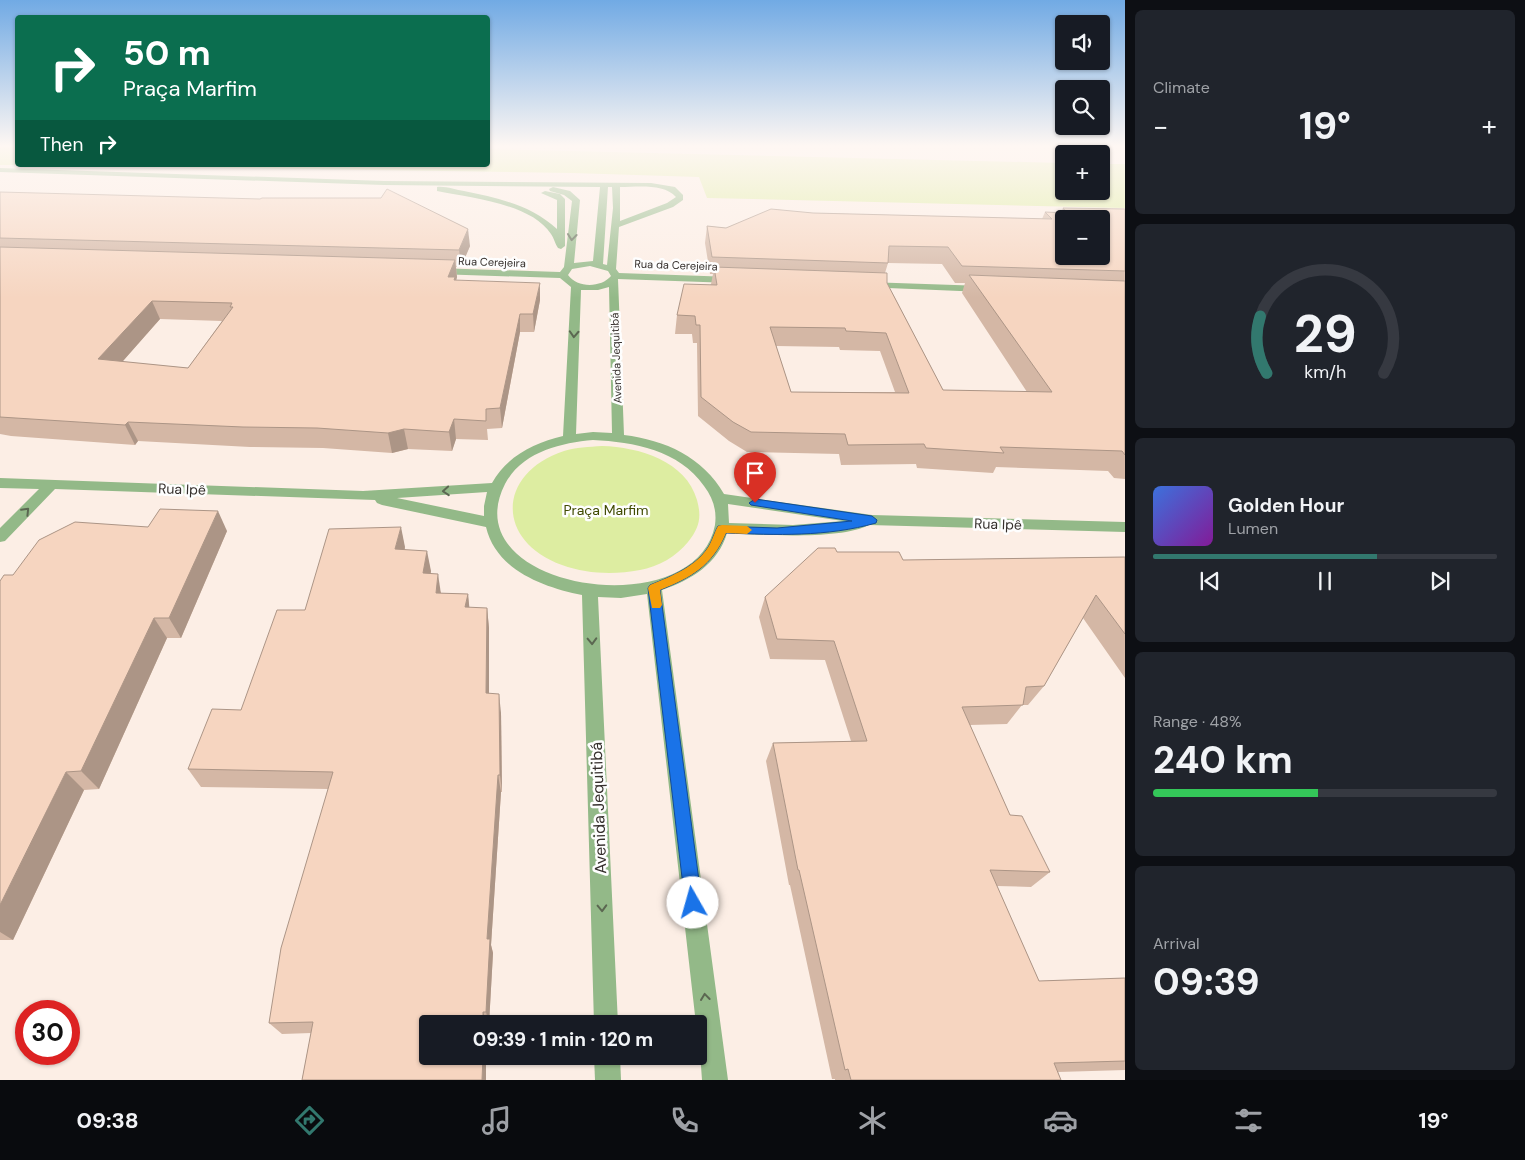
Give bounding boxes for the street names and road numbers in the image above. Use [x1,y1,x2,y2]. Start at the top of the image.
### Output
street label: Rua Cerejeira [458,254,526,270]
street label: Rua da Cerejeira [634,257,718,273]
street label: Avenida Jequitibá [607,312,625,404]
street label: Rua Ipê [158,479,206,499]
street label: Rua Ipê [974,514,1022,534]
street label: Avenida Jequitibá [586,742,611,874]

